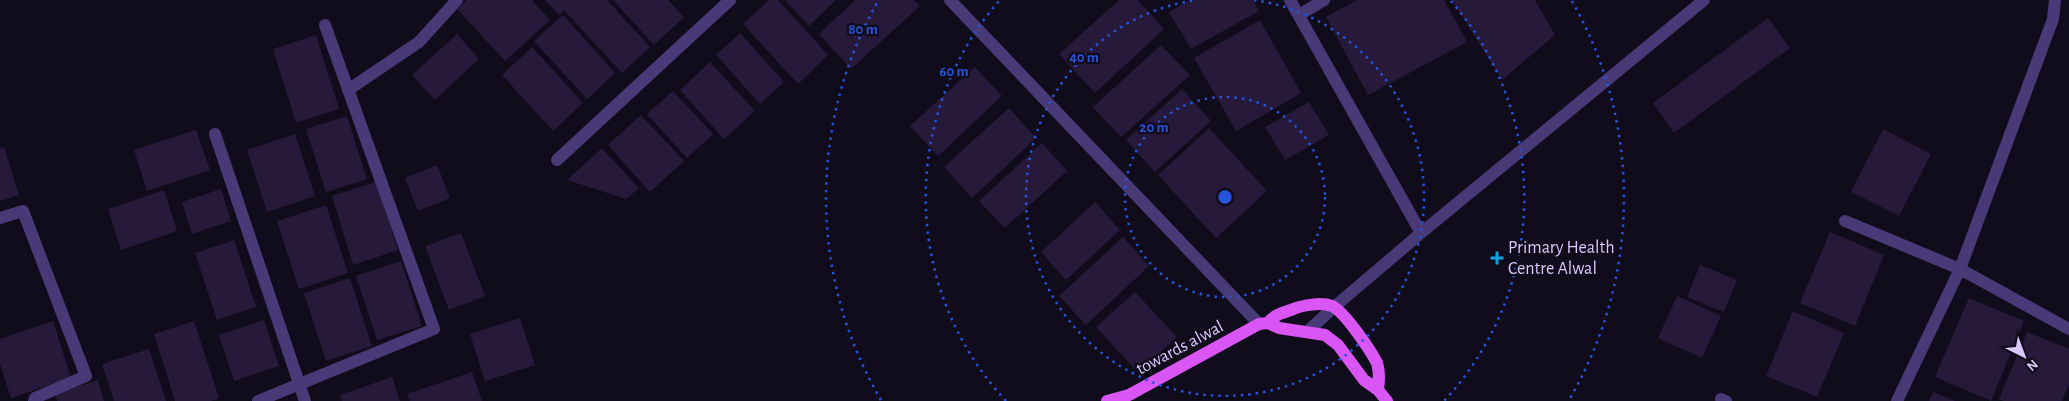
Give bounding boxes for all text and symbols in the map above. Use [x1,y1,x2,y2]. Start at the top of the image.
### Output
text: 80 m [848,22,878,37]
text: 40 m [1069,50,1099,65]
text: 60 m [939,64,969,79]
text: 20 m [1139,120,1169,135]
centre of rings [1216,188,1234,206]
place label: Primary Health Centre Alwal [1508,239,1615,278]
marker: Primary Health Centre Alwal [1490,251,1504,265]
street label: towards alwal [1133,317,1227,379]
north arrow [1999,331,2049,381]
text: N [2024,356,2040,373]

